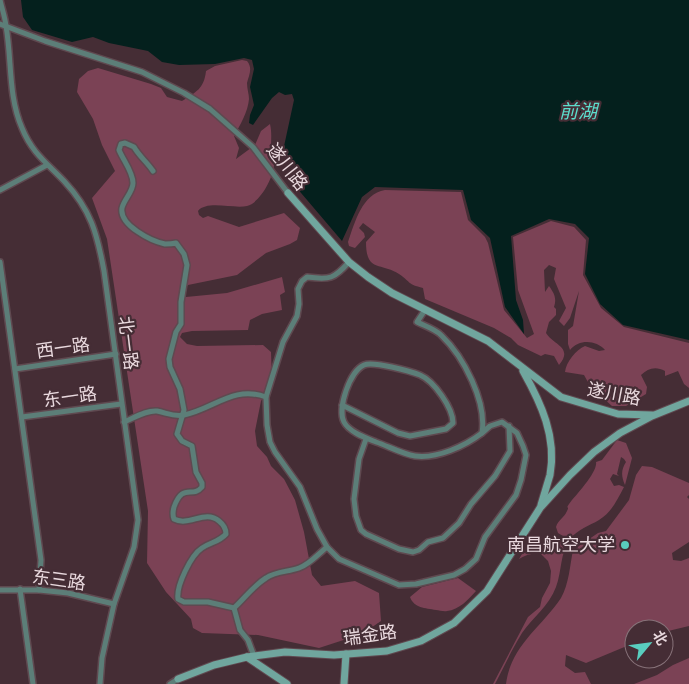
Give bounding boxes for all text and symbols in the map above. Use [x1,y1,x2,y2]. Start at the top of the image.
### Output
water label: 前湖 [559,100,600,123]
street label: 遂川路 [262,139,312,195]
street label: 北一路 [114,315,142,371]
street label: 西一路 [35,333,91,363]
street label: 遂川路 [585,378,643,410]
street label: 东一路 [42,382,98,412]
place label: 南昌航空大学 [507,534,615,556]
marker: 南昌航空大学 [619,539,631,551]
street label: 东三路 [31,565,87,595]
north arrow [624,619,674,669]
street label: 瑞金路 [342,620,398,650]
text: 北 [649,628,671,648]

